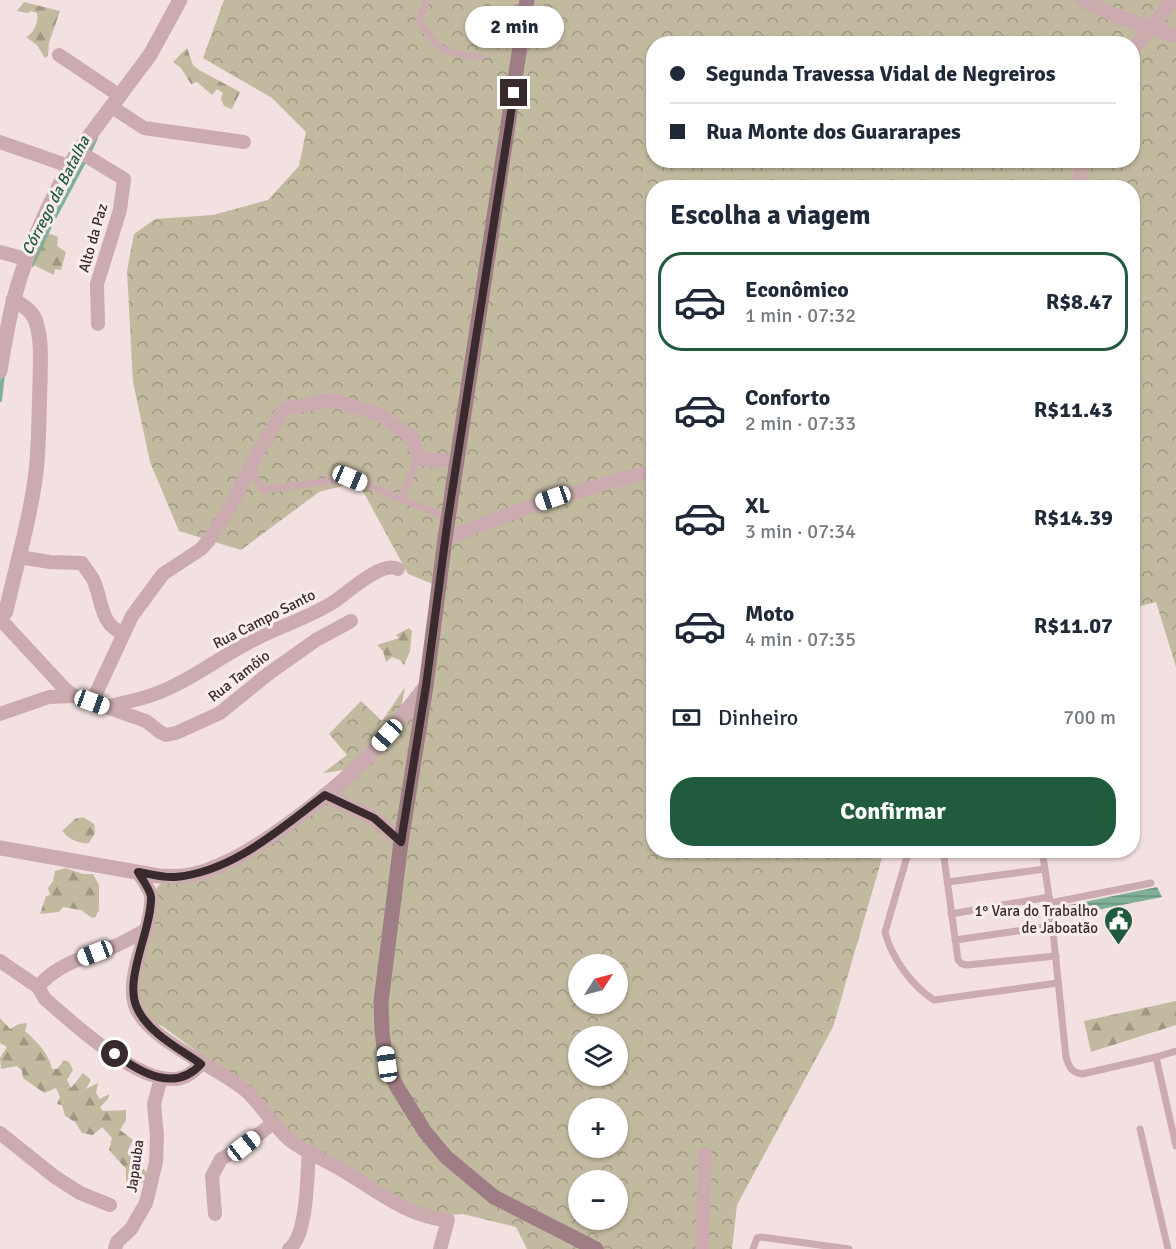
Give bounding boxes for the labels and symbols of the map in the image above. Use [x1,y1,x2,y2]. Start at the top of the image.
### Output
callout: 2 min [464,6,564,48]
route end [500,79,527,106]
water label: Córrego da Batalha [17,132,95,258]
street label: Alto da Paz [75,201,111,274]
car [330,463,370,493]
car [533,484,573,512]
street label: Rua Campo Santo [210,585,318,653]
street label: Rua Tamôio [205,646,274,706]
car [72,687,112,717]
car [368,716,406,754]
place label: 1° Vara do Trabalho de Jaboatão [974,902,1098,937]
public building icon: 1° Vara do Trabalho de Jaboatão [1103,904,1135,946]
car [75,938,115,968]
north arrow [568,954,628,1014]
route start [101,1040,128,1067]
car [376,1045,398,1083]
car [224,1128,264,1164]
street label: Japauba [122,1138,148,1194]

